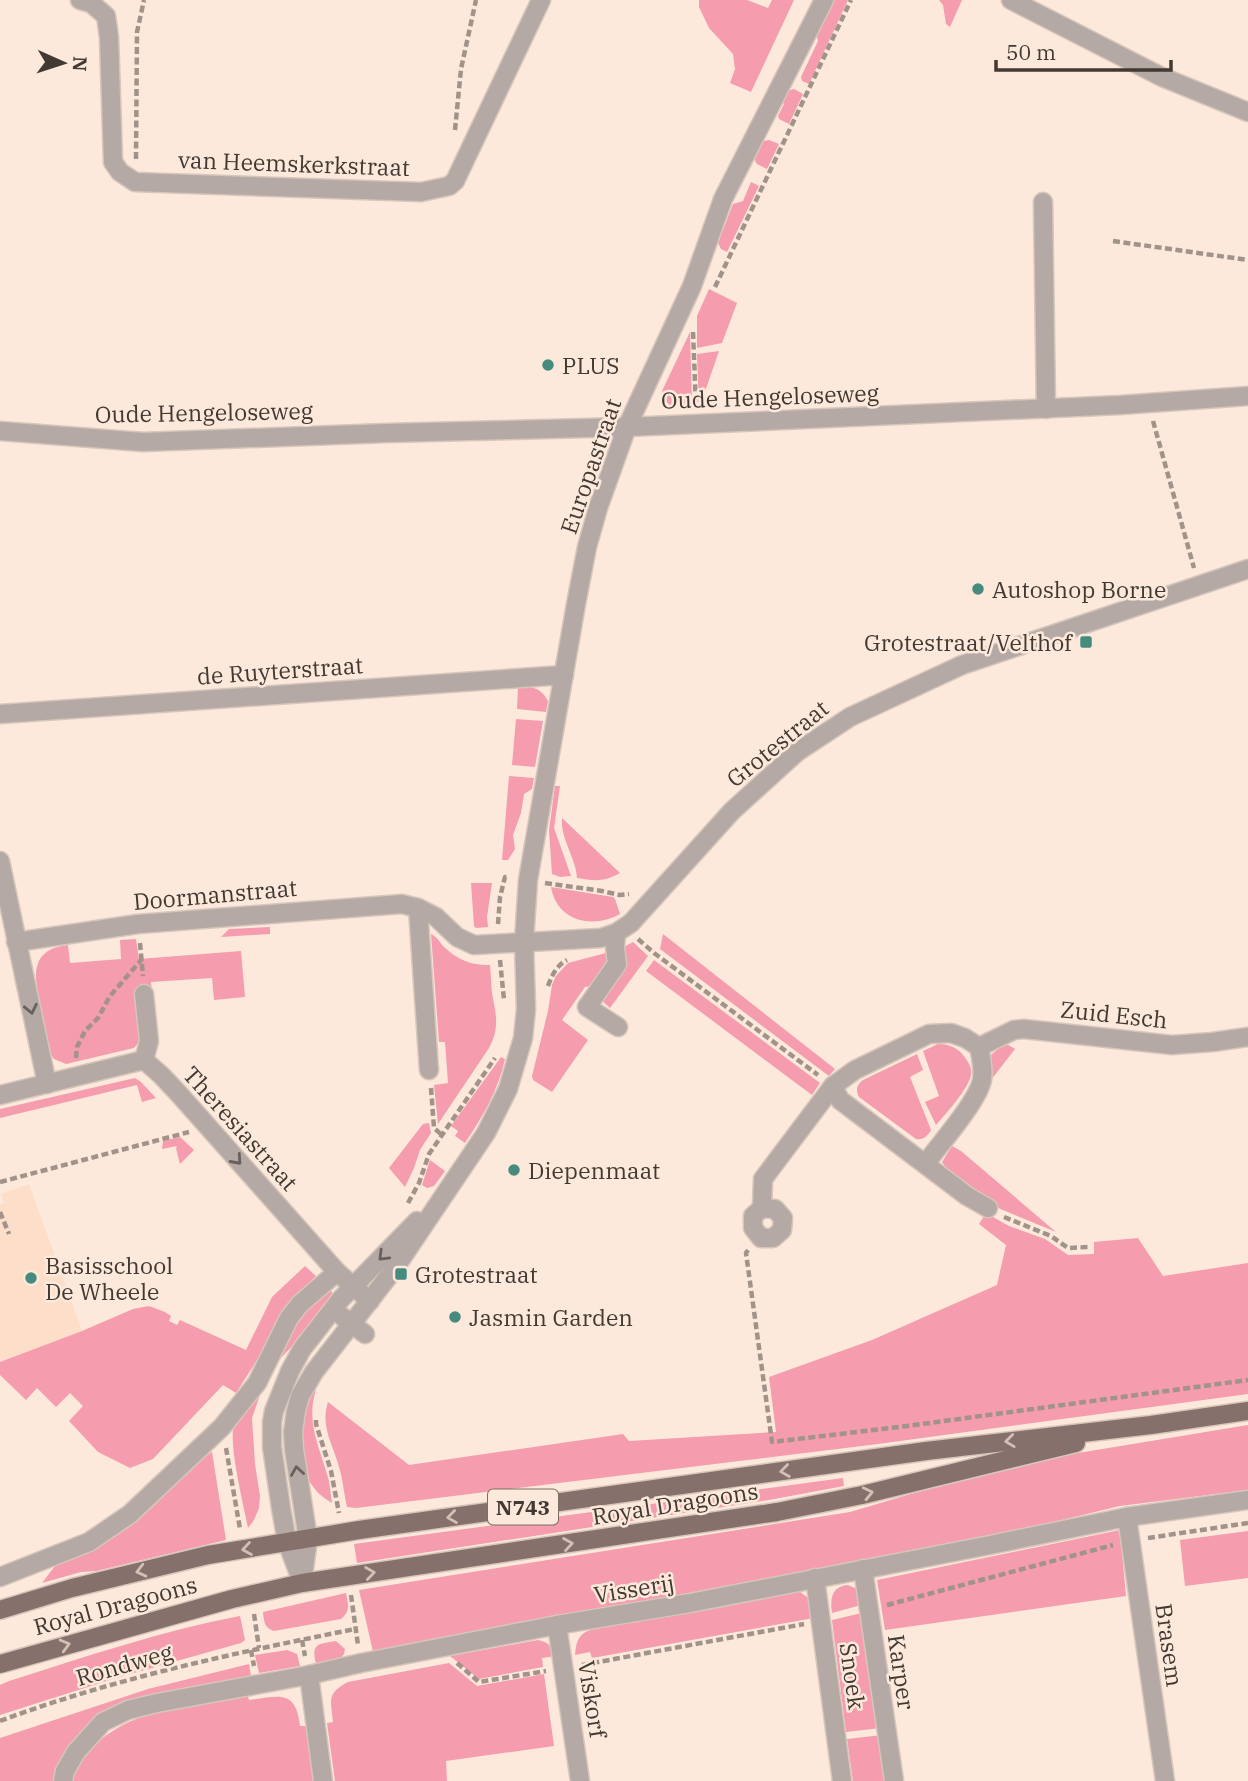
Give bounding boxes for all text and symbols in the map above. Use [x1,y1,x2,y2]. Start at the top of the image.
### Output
north arrow [28,28,98,98]
scale bar [996,28,1171,72]
text: 50 m [1006,38,1056,66]
text: N [68,56,92,72]
street label: van Heemskerkstraat [178,144,410,182]
place label: PLUS [562,350,620,380]
marker: PLUS [540,357,556,373]
street label: Oude Hengeloseweg [660,377,880,415]
street label: Europastraat [553,394,627,538]
street label: Oude Hengeloseweg [95,395,314,429]
place label: Autoshop Borne [992,574,1166,604]
marker: Autoshop Borne [970,581,986,597]
place label: Grotestraat/Velthof [864,627,1074,657]
marker: Grotestraat/Velthof [1078,634,1094,650]
street label: de Ruyterstraat [196,649,364,691]
street label: Grotestraat [720,693,834,793]
street label: Doormanstraat [132,872,298,916]
street label: Zuid Esch [1059,993,1169,1035]
one-way arrow [22,1003,37,1015]
street label: Theresiastraat [177,1059,305,1197]
one-way arrow [229,1151,241,1164]
place label: Diepenmaat [528,1155,660,1185]
marker: Diepenmaat [506,1162,522,1178]
one-way arrow [378,1248,391,1261]
place label: Basisschool De Wheele [45,1250,173,1306]
place label: Grotestraat [415,1259,538,1289]
marker: Grotestraat [393,1266,409,1282]
marker: Basisschool De Wheele [23,1270,39,1286]
place label: Jasmin Garden [469,1302,633,1332]
marker: Jasmin Garden [447,1309,463,1325]
one-way arrow [1005,1434,1016,1449]
one-way arrow [779,1463,791,1478]
one-way arrow [290,1465,305,1477]
street label: Royal Dragoons [590,1475,760,1531]
one-way arrow [862,1487,874,1502]
road number: N743 [488,1490,558,1524]
one-way arrow [447,1509,458,1524]
one-way arrow [562,1537,574,1552]
one-way arrow [241,1541,253,1556]
one-way arrow [135,1563,147,1577]
one-way arrow [364,1566,376,1581]
street label: Visserij [592,1567,676,1609]
street label: Royal Dragoons [30,1569,200,1641]
street label: Brasem [1149,1601,1191,1689]
street label: Karper [882,1633,922,1711]
street label: Rondweg [72,1636,176,1692]
one-way arrow [59,1638,71,1653]
street label: Snoek [833,1641,873,1712]
street label: Viskorf [572,1658,614,1742]

